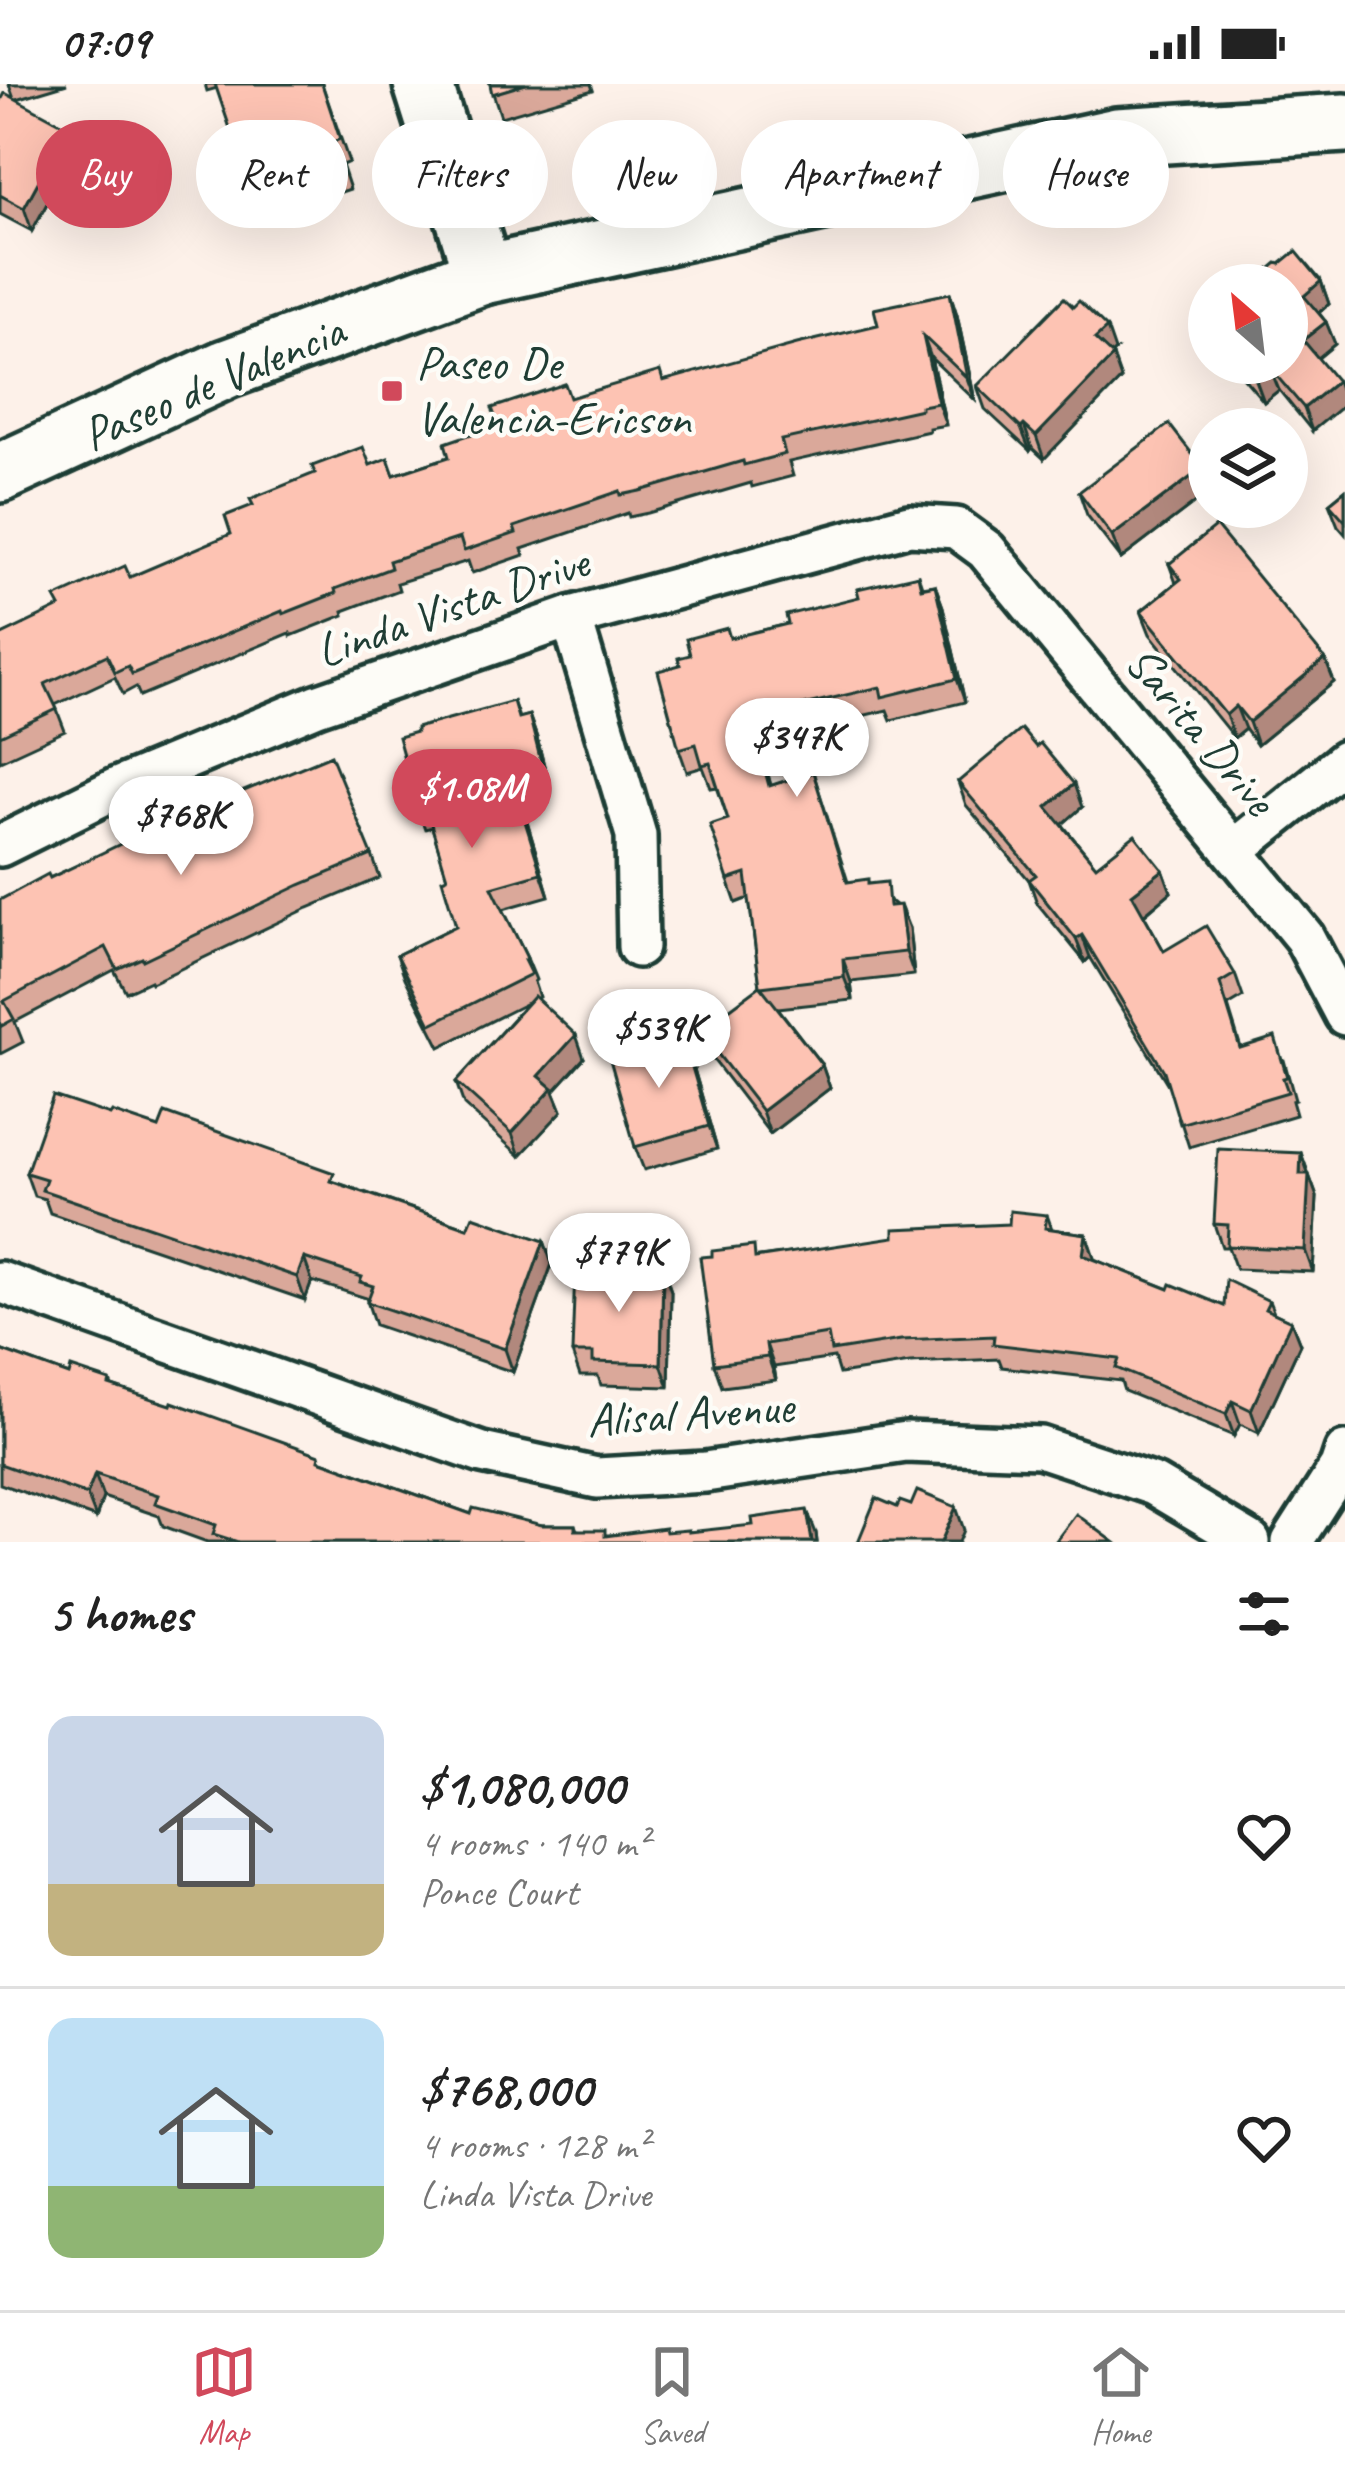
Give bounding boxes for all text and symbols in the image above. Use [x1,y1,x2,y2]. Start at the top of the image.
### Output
text: 07:09 [60,14,149,71]
chip: Buy [36,120,172,228]
chip: Rent [196,120,348,228]
chip: Filters [372,120,548,228]
chip: New [572,120,717,228]
chip: Apartment [741,120,979,228]
chip: House [1003,120,1169,228]
north arrow [1188,264,1308,384]
map controls [1188,264,1308,528]
street label: Paseo de Valencia [73,299,356,464]
place label: Paseo De Valencia-Ericson [416,333,692,448]
marker: Paseo De Valencia-Ericson [379,378,405,404]
button: layers [1188,408,1308,528]
street label: Linda Vista Drive [308,530,599,681]
street label: Sarita Drive [1113,633,1291,830]
pin: $347K [713,698,881,800]
text: $347K [752,712,842,761]
pin: $1.08M [374,749,570,851]
text: $1.08M [419,763,525,812]
pin: $768K [97,776,265,878]
text: $768K [136,790,226,839]
pin: $539K [575,989,743,1091]
text: $539K [615,1003,703,1052]
pin: $779K [535,1213,703,1315]
text: $779K [574,1227,664,1276]
street label: Alisal Avenue [585,1376,799,1450]
icon: filters [1231,1581,1297,1647]
text: 5 homes [48,1582,191,1646]
text: $1,080,000 [420,1755,624,1819]
icon: home [144,1764,288,1908]
icon: heart [1231,1803,1297,1869]
text: 4 rooms · 140 m² [420,1819,648,1868]
text: Ponce Court [420,1868,578,1917]
text: $768,000 [420,2057,592,2121]
icon: home [144,2066,288,2210]
icon: heart [1231,2105,1297,2171]
text: 4 rooms · 128 m² [420,2121,648,2170]
text: Linda Vista Drive [420,2170,651,2219]
tab: Map [191,2339,257,2453]
tab: Saved [639,2339,705,2453]
tab: Home [1088,2339,1154,2453]

